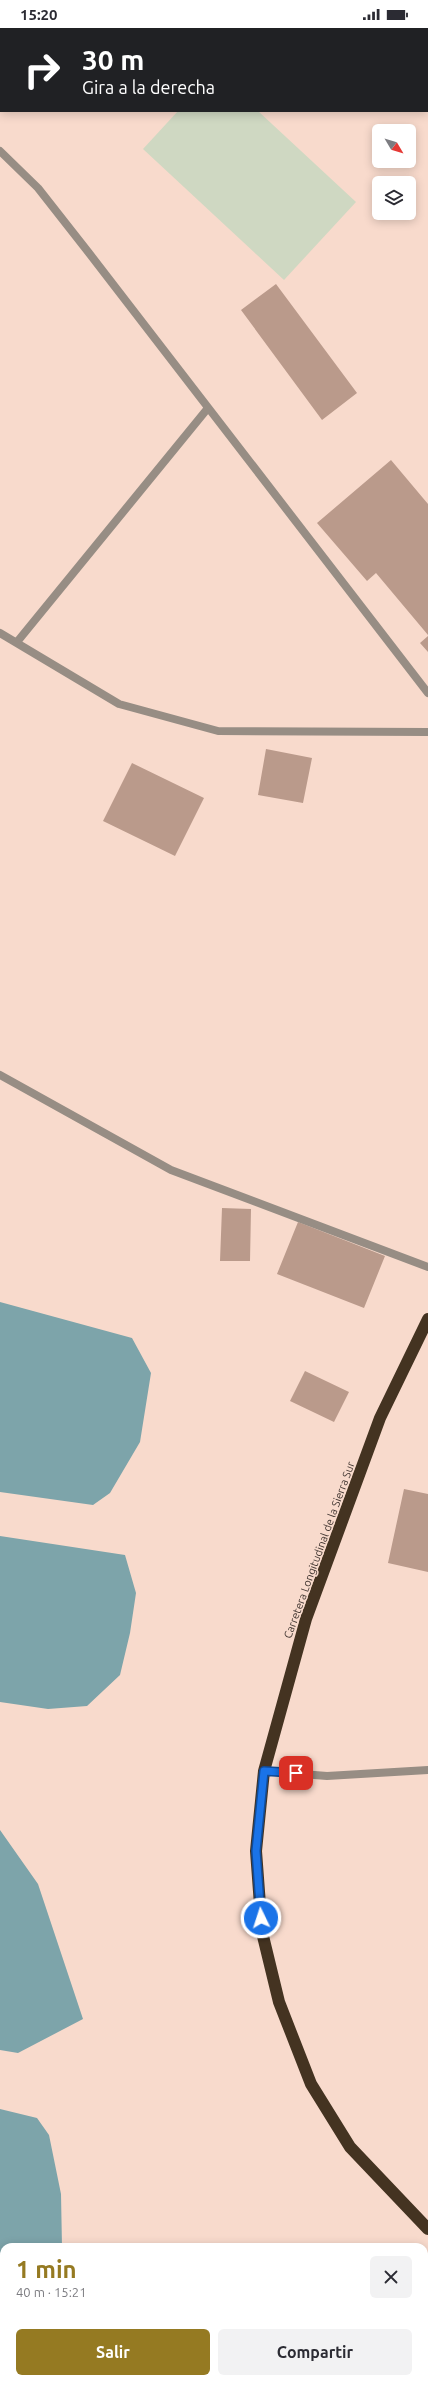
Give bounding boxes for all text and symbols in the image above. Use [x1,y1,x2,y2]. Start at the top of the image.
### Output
text: 15:20 [20,6,58,23]
icon: right [16,44,68,96]
text: 30 m [82,44,144,75]
text: Gira a la derecha [82,77,215,97]
north arrow [372,124,416,168]
map controls [372,124,416,220]
button: layers [372,176,416,220]
street label: Carretera Longitudinal de la Sierra Sur [281,1459,357,1640]
pin [279,1756,313,1790]
icon: arrive [285,1762,307,1784]
position arrow [240,1897,282,1939]
text: 1 min [16,2256,77,2283]
button: close [370,2256,412,2298]
text: 40 m · 15:21 [16,2285,87,2299]
button: Salir [16,2329,210,2375]
button: Compartir [218,2329,412,2375]

